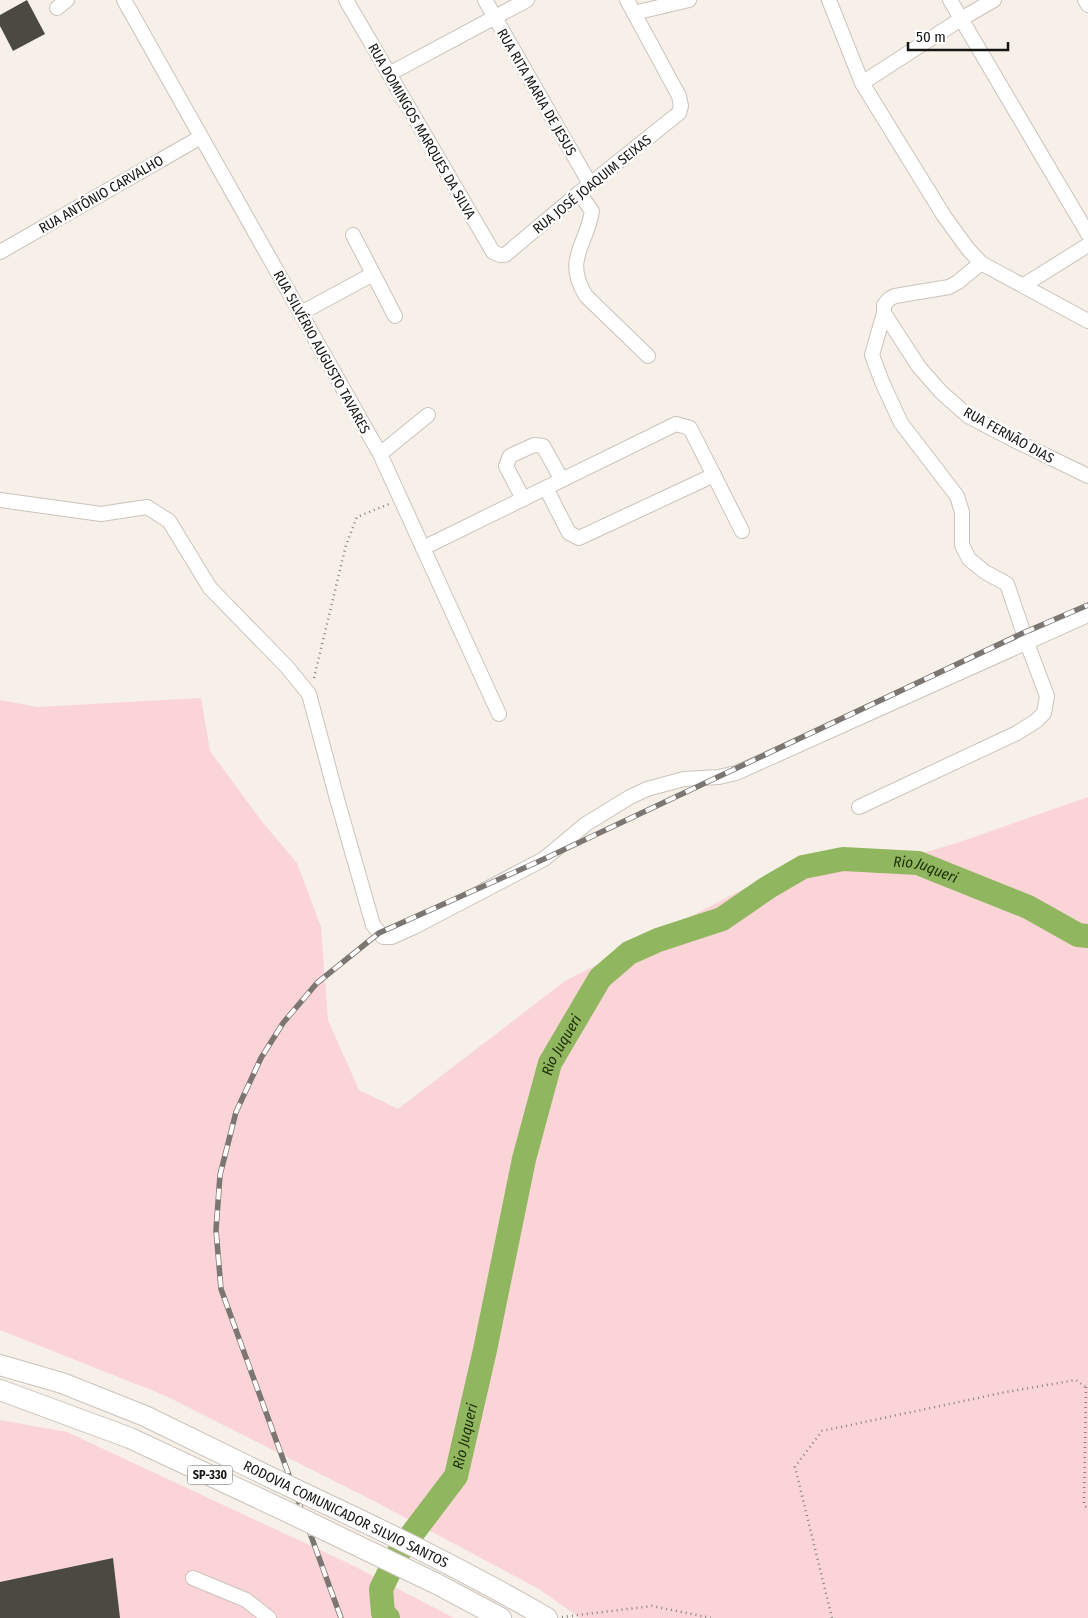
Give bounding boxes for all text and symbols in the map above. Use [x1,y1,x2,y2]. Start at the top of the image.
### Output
scale bar [908,20,1008,52]
street label: RUA RITA MARIA DE JESUS [493,26,580,159]
text: 50 m [916,28,946,46]
street label: RUA DOMINGOS MARQUES DA SILVA [364,41,479,222]
street label: RUA JOSÉ JOAQUIM SEIXAS [529,131,655,237]
street label: RUA ANTÔNIO CARVALHO [35,151,167,237]
street label: RUA SILVÉRIO AUGUSTO TAVARES [270,267,374,437]
street label: RUA FERNÃO DIAS [961,404,1057,467]
water label: Rio Juqueri [893,853,961,887]
water label: Rio Juqueri [538,1011,585,1077]
water label: Rio Juqueri [449,1402,481,1471]
street label: RODOVIA COMUNICADOR SILVIO SANTOS [241,1457,451,1572]
road number: SP-330 [188,1466,232,1484]

